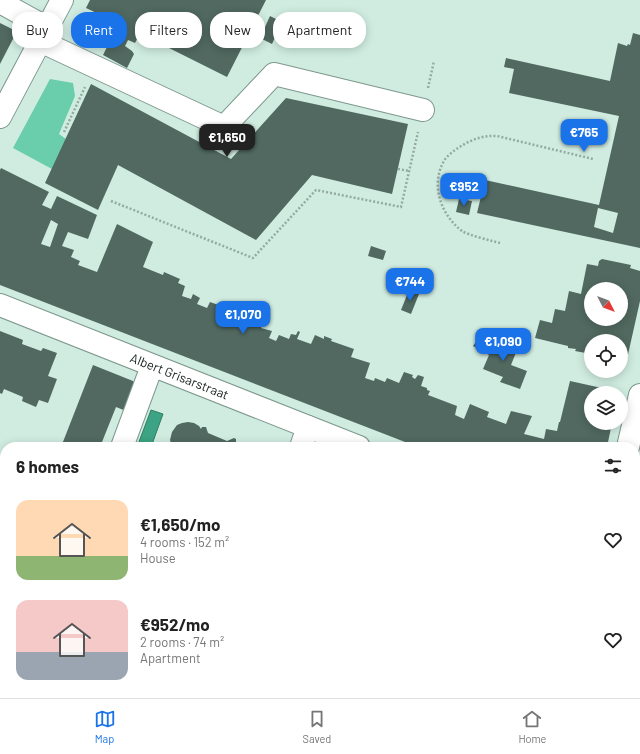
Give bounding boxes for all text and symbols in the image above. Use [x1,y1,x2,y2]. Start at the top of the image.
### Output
chip: Buy [12,12,63,48]
chip: Rent [71,12,127,48]
chip: Filters [135,12,202,48]
chip: New [210,12,265,48]
chip: Apartment [273,12,366,48]
pin: €765 [560,119,608,153]
pin: €1,650 [194,124,260,158]
text: €765 [570,124,598,140]
text: €1,650 [208,129,246,145]
pin: €952 [440,173,488,207]
text: €952 [449,178,479,194]
pin: €744 [386,268,434,302]
text: €744 [395,273,425,289]
north arrow [584,282,628,326]
map controls [584,282,628,430]
pin: €1,070 [210,301,276,335]
text: €1,070 [224,306,262,322]
pin: €1,090 [470,328,536,362]
text: €1,090 [484,333,522,349]
button: locate [584,334,628,378]
street label: Albert Grisarstraat [128,349,231,403]
button: layers [584,386,628,430]
icon: filters [602,455,624,477]
text: 6 homes [16,456,79,476]
text: €1,650/mo [140,514,220,534]
icon: home [48,516,96,564]
icon: heart [602,529,624,551]
text: 4 rooms · 152 m² [140,534,229,550]
text: House [140,550,176,566]
text: €952/mo [140,614,210,634]
icon: home [48,616,96,664]
icon: heart [602,629,624,651]
text: 2 rooms · 74 m² [140,634,224,650]
text: Apartment [140,650,201,666]
tab: Map [94,708,116,745]
tab: Saved [303,708,331,745]
tab: Home [518,708,546,745]

